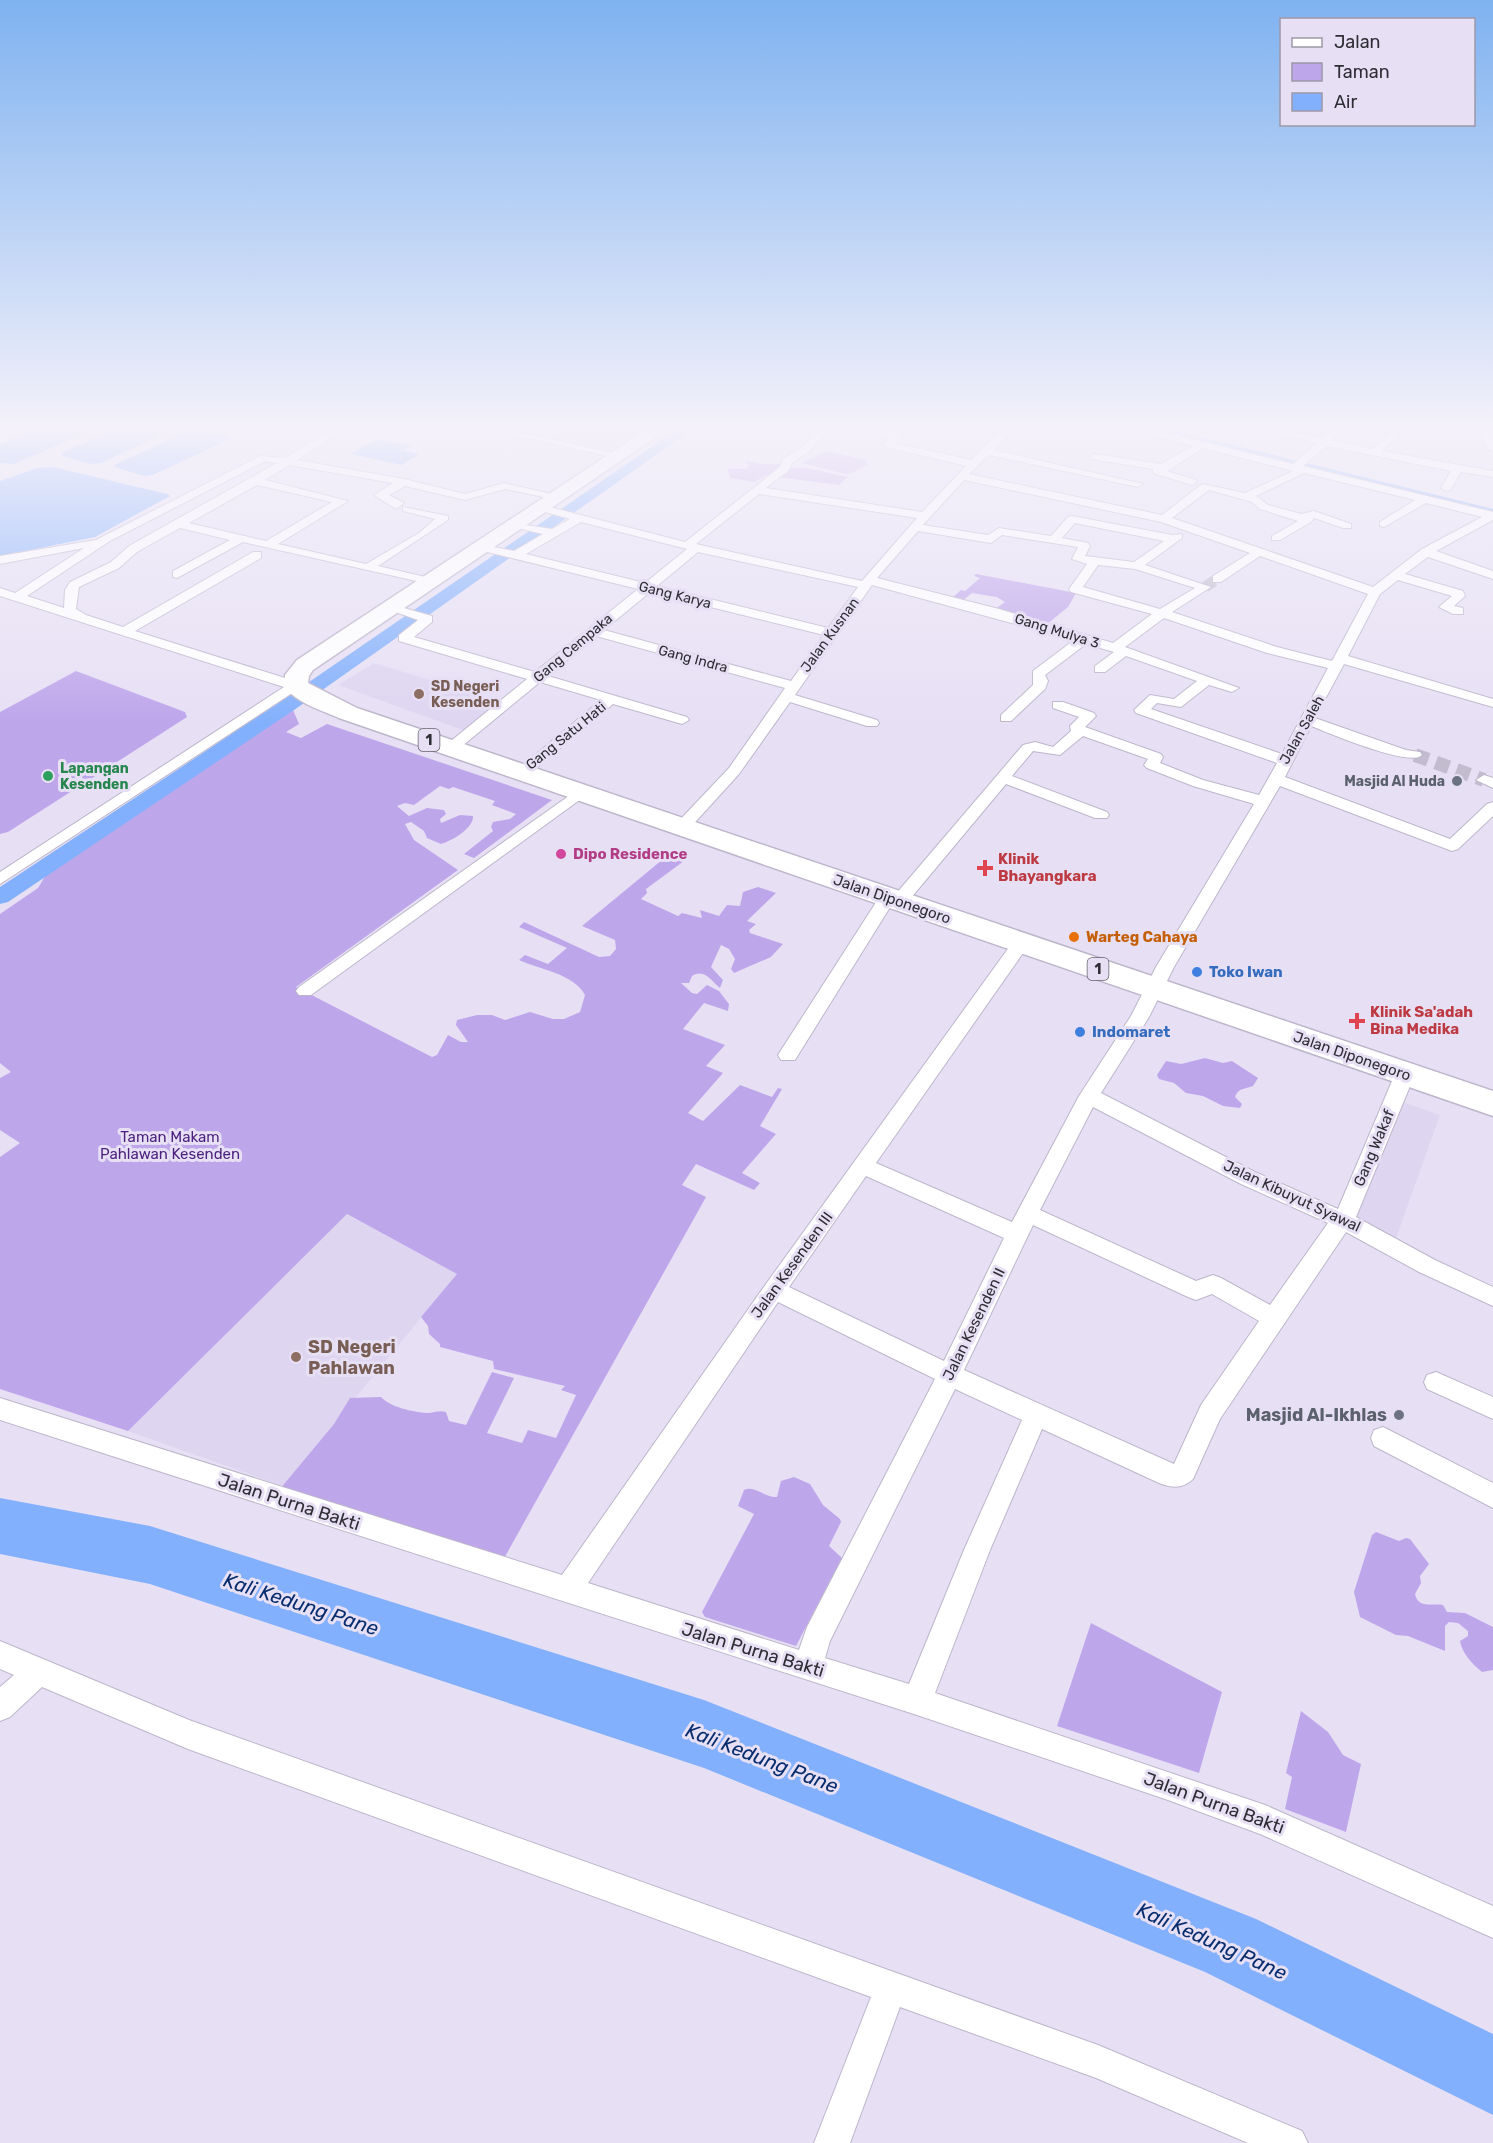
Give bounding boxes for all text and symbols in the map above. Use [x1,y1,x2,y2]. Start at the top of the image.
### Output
legend [1280,18,1475,126]
text: Jalan [1334,31,1381,53]
text: Taman [1334,61,1390,83]
text: Air [1334,91,1357,113]
street label: Gang Karya [637,578,713,612]
street label: Jalan Kusnan [797,594,863,676]
street label: Gang Cempaka [530,610,616,686]
street label: Gang Mulya 3 [1013,610,1101,652]
street label: Gang Indra [656,642,730,676]
place label: SD Negeri Kesenden [431,678,499,711]
marker: SD Negeri Kesenden [412,687,426,701]
street label: Jalan Saleh [1276,693,1328,767]
street label: Gang Satu Hati [523,699,609,773]
road number: 1 [418,729,440,751]
place label: Lapangan Kesenden [60,760,129,793]
marker: Lapangan Kesenden [41,769,55,783]
place label: Masjid Al Huda [1344,773,1445,790]
marker: Masjid Al Huda [1450,774,1464,788]
place label: Dipo Residence [573,845,687,863]
marker: Dipo Residence [554,847,568,861]
place label: Klinik Bhayangkara [998,850,1097,885]
marker: Klinik Bhayangkara [976,859,994,877]
street label: Jalan Diponegoro [831,870,953,928]
place label: Warteg Cahaya [1086,928,1198,946]
marker: Warteg Cahaya [1067,930,1081,944]
road number: 1 [1088,958,1108,980]
place label: Toko Iwan [1209,963,1283,981]
marker: Toko Iwan [1190,965,1204,979]
place label: Klinik Sa'adah Bina Medika [1370,1003,1473,1038]
marker: Klinik Sa'adah Bina Medika [1348,1012,1366,1030]
place label: Indomaret [1092,1023,1170,1041]
marker: Indomaret [1073,1025,1087,1039]
street label: Jalan Diponegoro [1291,1027,1413,1085]
street label: Gang Wakaf [1350,1107,1398,1189]
park label: Taman Makam Pahlawan Kesenden [100,1128,240,1163]
street label: Jalan Kibuyut Syawal [1221,1156,1363,1236]
street label: Jalan Kesenden III [747,1208,837,1322]
street label: Jalan Kesenden II [939,1265,1009,1383]
place label: SD Negeri Pahlawan [308,1336,396,1379]
marker: SD Negeri Pahlawan [289,1350,303,1364]
place label: Masjid Al-Ikhlas [1246,1404,1387,1426]
marker: Masjid Al-Ikhlas [1392,1408,1406,1422]
street label: Jalan Purna Bakti [215,1469,363,1535]
water label: Kali Kedung Pane [221,1568,381,1640]
street label: Jalan Purna Bakti [679,1618,827,1682]
water label: Kali Kedung Pane [682,1718,842,1798]
street label: Jalan Purna Bakti [1141,1767,1287,1839]
water label: Kali Kedung Pane [1133,1897,1291,1985]

